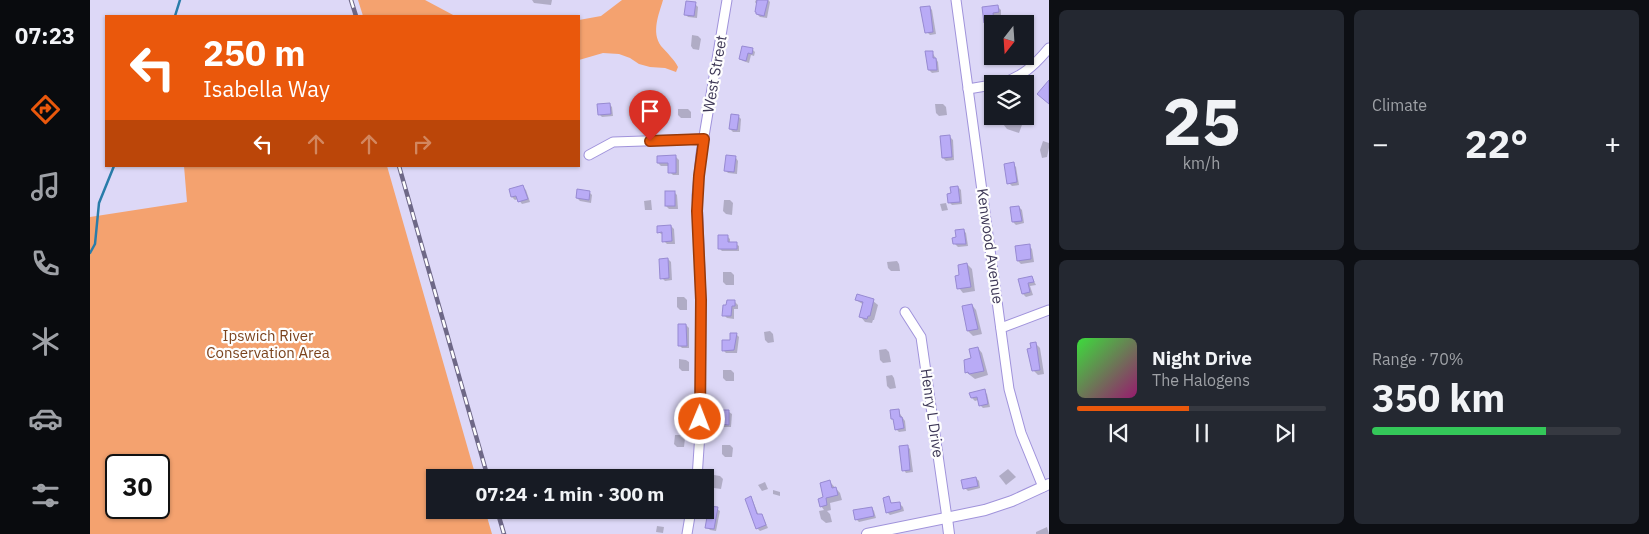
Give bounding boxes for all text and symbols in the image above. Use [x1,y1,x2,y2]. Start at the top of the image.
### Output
north arrow [984,15,1034,65]
map controls [984,15,1034,125]
text: 07:23 [15,21,75,50]
text: 250 m [203,30,306,76]
street label: West Street [698,34,731,114]
icon: left [120,35,185,100]
text: Isabella Way [203,74,330,103]
button: layers [984,75,1034,125]
text: 25 [1162,78,1241,163]
pin [629,90,671,141]
icon: directions [28,92,63,127]
text: Climate [1372,95,1427,115]
icon: arrive [636,97,664,125]
text: 22° [1465,119,1528,168]
text: − [1372,125,1389,162]
text: + [1604,125,1621,162]
icon: left [249,130,277,158]
icon: ahead [302,130,330,158]
icon: ahead [355,130,383,158]
icon: right [408,130,436,158]
text: km/h [1183,153,1220,173]
icon: music [28,169,63,204]
street label: Kenwood Avenue [973,187,1008,305]
icon: phone [28,246,63,281]
icon: climate [28,324,63,359]
park label: Ipswich River Conservation Area [206,326,330,362]
text: Night Drive [1152,346,1252,370]
text: Range · 70% [1372,349,1464,369]
street label: Henry L Drive [917,367,948,459]
text: The Halogens [1152,370,1250,390]
text: 350 km [1372,373,1505,422]
position arrow [673,392,725,444]
icon: car [28,401,63,436]
icon: previous [1105,419,1133,447]
icon: pause [1188,419,1216,447]
icon: next [1271,419,1299,447]
speed limit sign: 30 [105,454,170,519]
icon: filters [28,478,63,513]
text: 07:24 · 1 min · 300 m [476,482,664,506]

